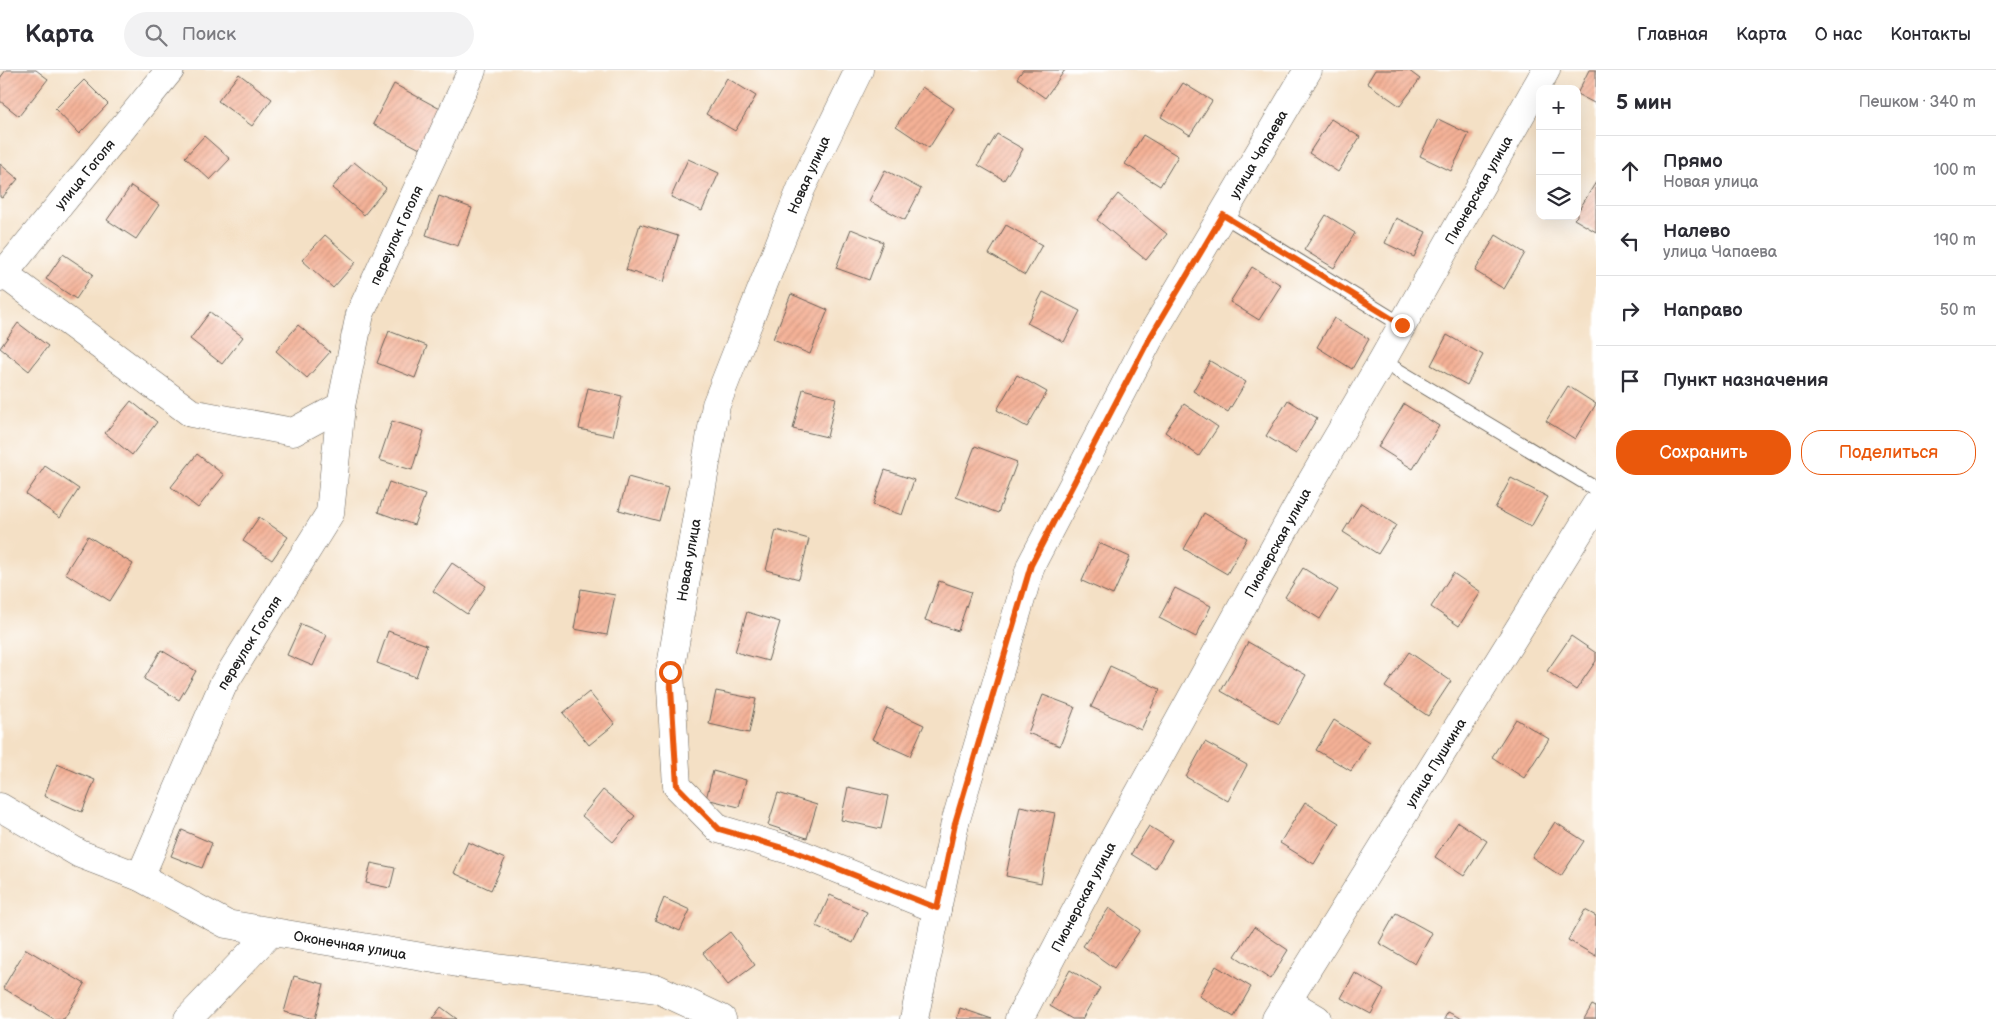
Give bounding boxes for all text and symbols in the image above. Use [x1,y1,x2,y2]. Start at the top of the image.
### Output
search box [124,12,474,57]
text: Карта [25,20,94,49]
icon: search [142,21,170,49]
text: Поиск [182,23,236,46]
text: Главная [1637,24,1708,45]
text: Карта [1736,24,1787,45]
text: О нас [1815,24,1862,45]
text: Контакты [1890,24,1971,45]
map controls [1536,85,1581,220]
button: + [1536,85,1581,130]
text: 5 мин [1616,90,1672,115]
text: Пешком · 340 m [1859,93,1976,112]
street label: улица Чапаева [1226,106,1291,201]
button: − [1536,130,1581,175]
street label: Пионерская улица [1441,132,1516,247]
street label: Новая улица [784,133,834,217]
street label: улица Гоголя [51,136,119,213]
text: Прямо [1663,150,1723,173]
icon: ahead [1616,157,1644,185]
text: 100 m [1933,161,1976,180]
text: Новая улица [1663,173,1759,192]
button: layers [1536,175,1581,220]
street label: переулок Гоголя [366,183,426,288]
text: Налево [1663,220,1730,243]
icon: left [1616,227,1644,255]
text: 190 m [1934,231,1976,250]
text: улица Чапаева [1663,243,1777,262]
icon: right [1616,297,1644,325]
text: Направо [1663,299,1743,322]
text: 50 m [1940,301,1976,320]
route end [1391,314,1414,337]
icon: arrive [1616,367,1644,395]
text: Пункт назначения [1663,369,1828,392]
button: Сохранить [1616,430,1791,475]
button: Поделиться [1801,430,1976,475]
street label: Пионерская улица [1240,484,1315,600]
street label: Новая улица [673,517,705,603]
street label: переулок Гоголя [214,592,285,693]
route start [659,661,682,684]
street label: улица Пушкина [1401,714,1470,810]
street label: Пионерская улица [1047,838,1119,955]
street label: Оконечная улица [293,927,409,963]

